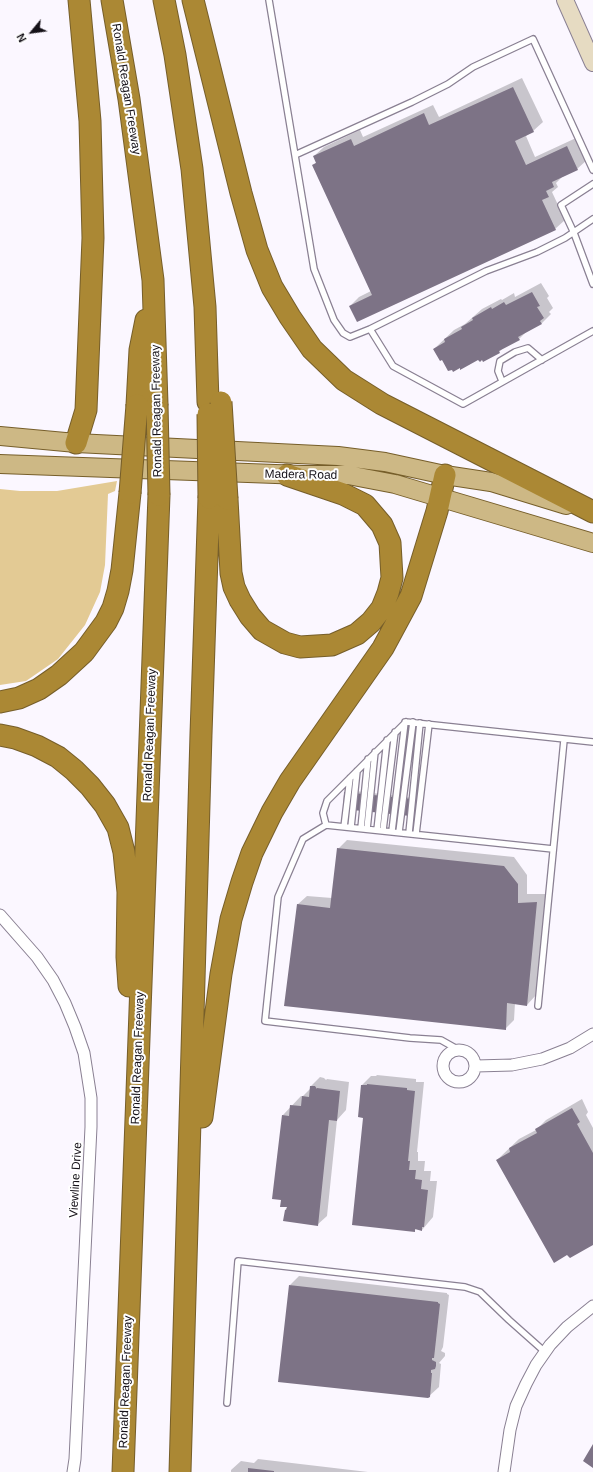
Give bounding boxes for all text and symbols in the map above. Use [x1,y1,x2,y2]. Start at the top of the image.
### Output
north arrow [12,12,52,52]
street label: Ronald Reagan Freeway [109,22,143,156]
text: N [14,31,29,44]
street label: Ronald Reagan Freeway [149,345,165,477]
street label: Madera Road [265,467,337,483]
street label: Ronald Reagan Freeway [140,668,160,802]
street label: Ronald Reagan Freeway [128,991,148,1125]
street label: Viewline Drive [67,1142,85,1218]
street label: Ronald Reagan Freeway [116,1315,136,1449]

